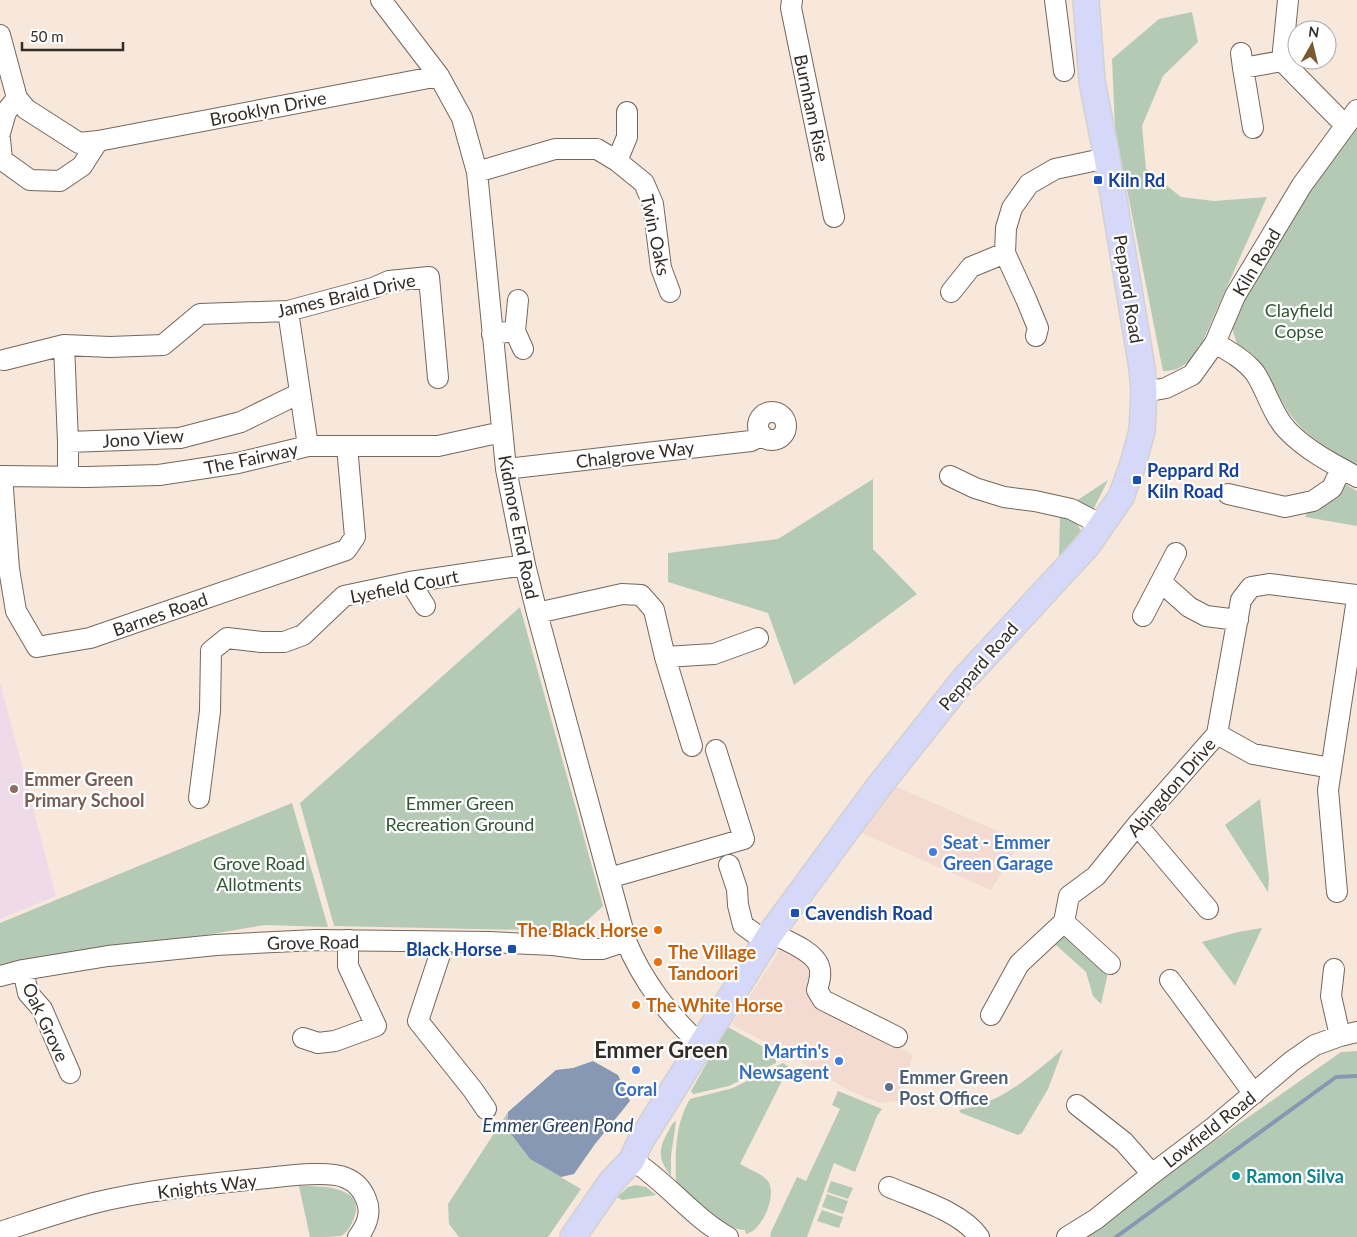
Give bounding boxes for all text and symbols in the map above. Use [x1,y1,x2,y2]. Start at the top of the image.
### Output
scale bar [22,20,124,52]
north arrow [1287,20,1337,70]
text: N [1307,22,1320,41]
text: 50 m [30,27,64,45]
street label: Burnham Rise [790,52,834,164]
street label: Brooklyn Drive [208,86,328,130]
place label: Kiln Rd [1108,169,1165,191]
marker: Kiln Rd [1092,174,1104,186]
street label: Twin Oaks [637,192,675,278]
street label: Kiln Road [1227,224,1285,300]
street label: Peppard Road [1110,233,1148,345]
street label: James Braid Drive [275,268,417,322]
park label: Clayfield Copse [1265,299,1333,342]
street label: Jono View [101,424,185,452]
street label: Chalgrove Way [574,436,696,472]
street label: The Fairway [202,437,301,479]
street label: Kidmore End Road [494,453,544,601]
place label: Peppard Rd Kiln Road [1147,459,1239,502]
marker: Peppard Rd Kiln Road [1131,474,1143,486]
street label: Lyefield Court [348,565,461,607]
street label: Barnes Road [110,588,210,640]
street label: Peppard Road [934,617,1022,715]
street label: Abingdon Drive [1122,733,1220,841]
place label: Emmer Green Primary School [24,768,144,811]
marker: Emmer Green Primary School [8,783,20,795]
park label: Emmer Green Recreation Ground [386,792,534,835]
place label: Seat - Emmer Green Garage [943,831,1053,874]
marker: Seat - Emmer Green Garage [927,846,939,858]
park label: Grove Road Allotments [213,852,305,895]
place label: Cavendish Road [805,902,933,924]
marker: Cavendish Road [789,907,801,919]
place label: The Black Horse [517,919,648,941]
marker: The Black Horse [652,924,664,936]
street label: Grove Road [267,930,359,954]
place label: Black Horse [406,938,502,960]
place label: The Village Tandoori [668,941,757,984]
marker: Black Horse [506,943,518,955]
marker: The Village Tandoori [652,956,664,968]
street label: Oak Grove [18,979,74,1065]
place label: The White Horse [646,994,783,1016]
marker: The White Horse [630,999,642,1011]
district label: Emmer Green [594,1036,728,1063]
place label: Martin's Newsagent [739,1040,829,1083]
marker: Martin's Newsagent [833,1055,845,1067]
marker: Coral [630,1064,642,1076]
place label: Emmer Green Post Office [899,1066,1008,1109]
place label: Coral [615,1078,657,1100]
marker: Emmer Green Post Office [883,1081,895,1093]
street label: Lowfield Road [1158,1086,1260,1172]
water label: Emmer Green Pond [482,1113,634,1136]
place label: Ramon Silva [1246,1165,1344,1187]
street label: Knights Way [156,1169,259,1203]
marker: Ramon Silva [1230,1170,1242,1182]

